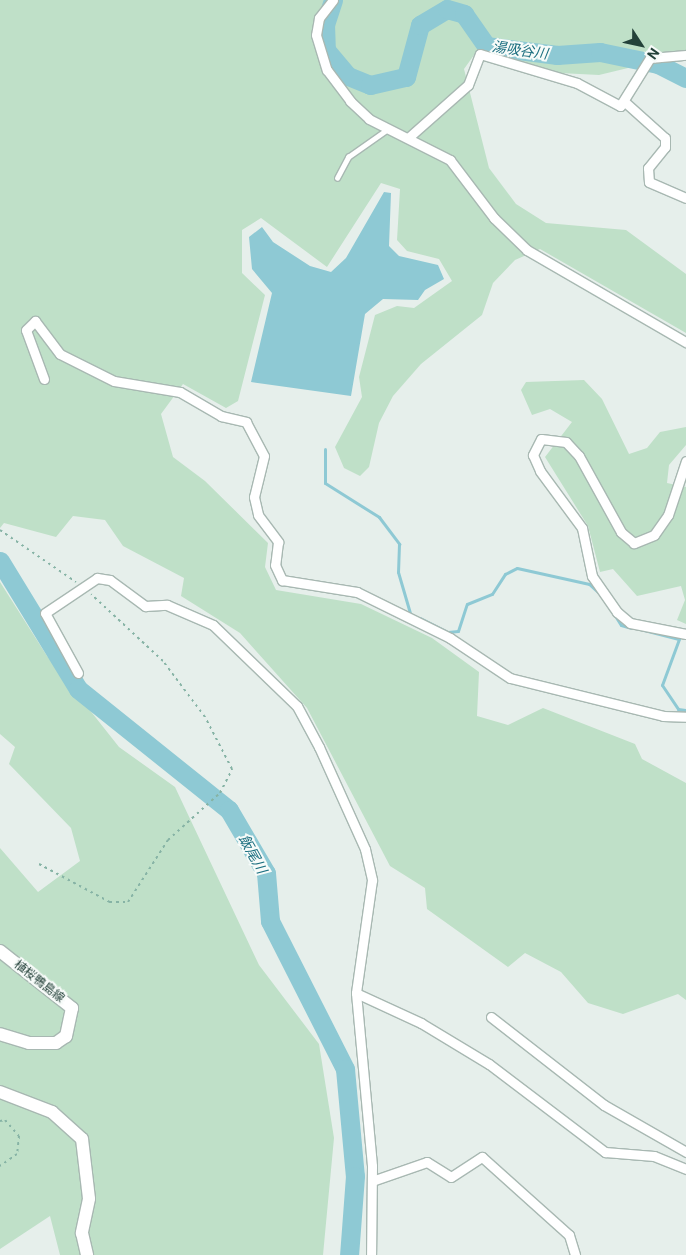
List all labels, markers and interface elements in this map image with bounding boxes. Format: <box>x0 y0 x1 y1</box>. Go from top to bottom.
north arrow <box>616 20 666 70</box>
water label: 湯吸谷川 <box>491 38 549 62</box>
text: N <box>644 45 663 62</box>
water label: 飯尾川 <box>235 832 271 876</box>
street label: 植桜鴨島線 <box>11 958 67 1006</box>

